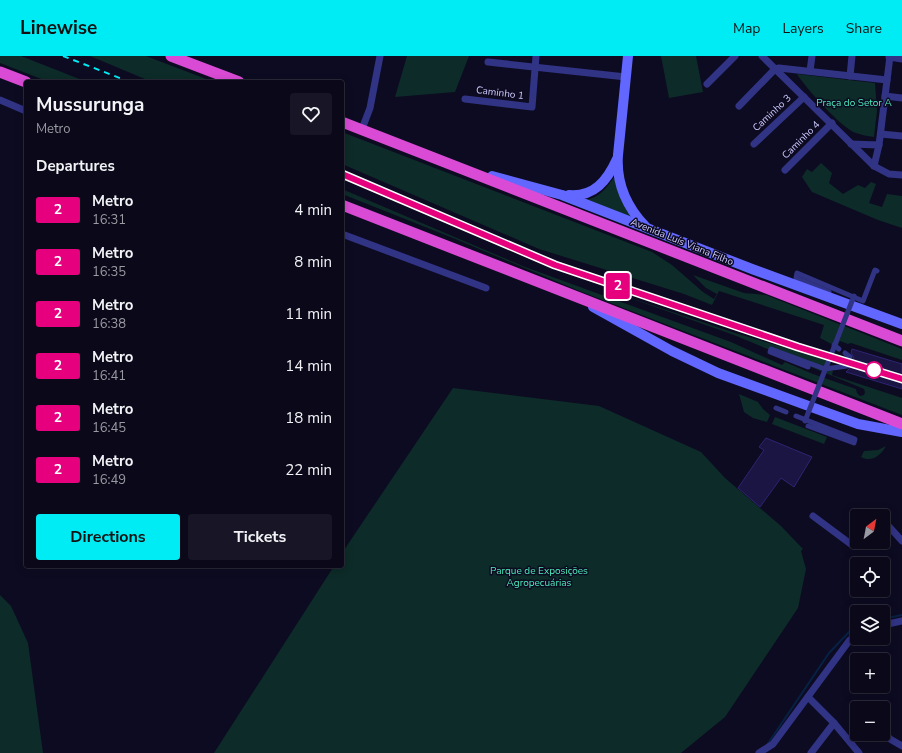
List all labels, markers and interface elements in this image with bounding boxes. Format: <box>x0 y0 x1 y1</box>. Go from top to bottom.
text: Linewise <box>20 15 97 41</box>
text: Map <box>733 19 760 38</box>
text: Layers <box>782 19 824 38</box>
text: Share <box>846 19 882 38</box>
street label: Caminho 1 <box>475 83 525 103</box>
street label: Caminho 3 <box>750 91 794 135</box>
text: Mussurunga <box>36 92 144 118</box>
button: heart <box>290 93 332 135</box>
park label: Praça do Setor A <box>816 96 892 110</box>
street label: Caminho 4 <box>779 118 823 162</box>
text: Metro <box>36 120 70 138</box>
text: Departures <box>36 156 115 176</box>
text: Metro <box>92 191 133 211</box>
text: 2 <box>54 200 62 219</box>
text: 4 min <box>294 200 332 220</box>
text: 16:31 <box>92 211 126 229</box>
street label: Avenida Luís Viana Filho <box>628 215 736 269</box>
text: Metro <box>92 243 133 263</box>
text: 2 <box>54 252 62 271</box>
text: 8 min <box>294 252 332 272</box>
text: 16:35 <box>92 263 126 281</box>
line badge: 2 <box>605 273 631 299</box>
text: 2 <box>614 276 622 295</box>
text: Metro <box>92 295 133 315</box>
text: 2 <box>54 304 62 323</box>
text: 11 min <box>285 304 332 324</box>
text: 16:38 <box>92 315 126 333</box>
text: Metro <box>92 347 133 367</box>
text: 2 <box>54 356 62 375</box>
text: 14 min <box>285 356 332 376</box>
unlabelled marker <box>865 361 883 379</box>
text: 16:41 <box>92 367 126 385</box>
text: Metro <box>92 399 133 419</box>
text: 2 <box>54 408 62 427</box>
text: 18 min <box>285 408 332 428</box>
text: 16:45 <box>92 419 126 437</box>
text: Metro <box>92 451 133 471</box>
text: 2 <box>54 460 62 479</box>
text: 22 min <box>285 460 332 480</box>
text: 16:49 <box>92 471 126 489</box>
north arrow <box>850 509 890 549</box>
map controls <box>850 509 890 741</box>
button: Directions <box>36 514 180 560</box>
button: Tickets <box>188 514 332 560</box>
button: locate <box>850 557 890 597</box>
park label: Parque de Exposições Agropecuárias <box>490 564 588 590</box>
button: layers <box>850 605 890 645</box>
button: + <box>850 653 890 693</box>
button: − <box>850 701 890 741</box>

